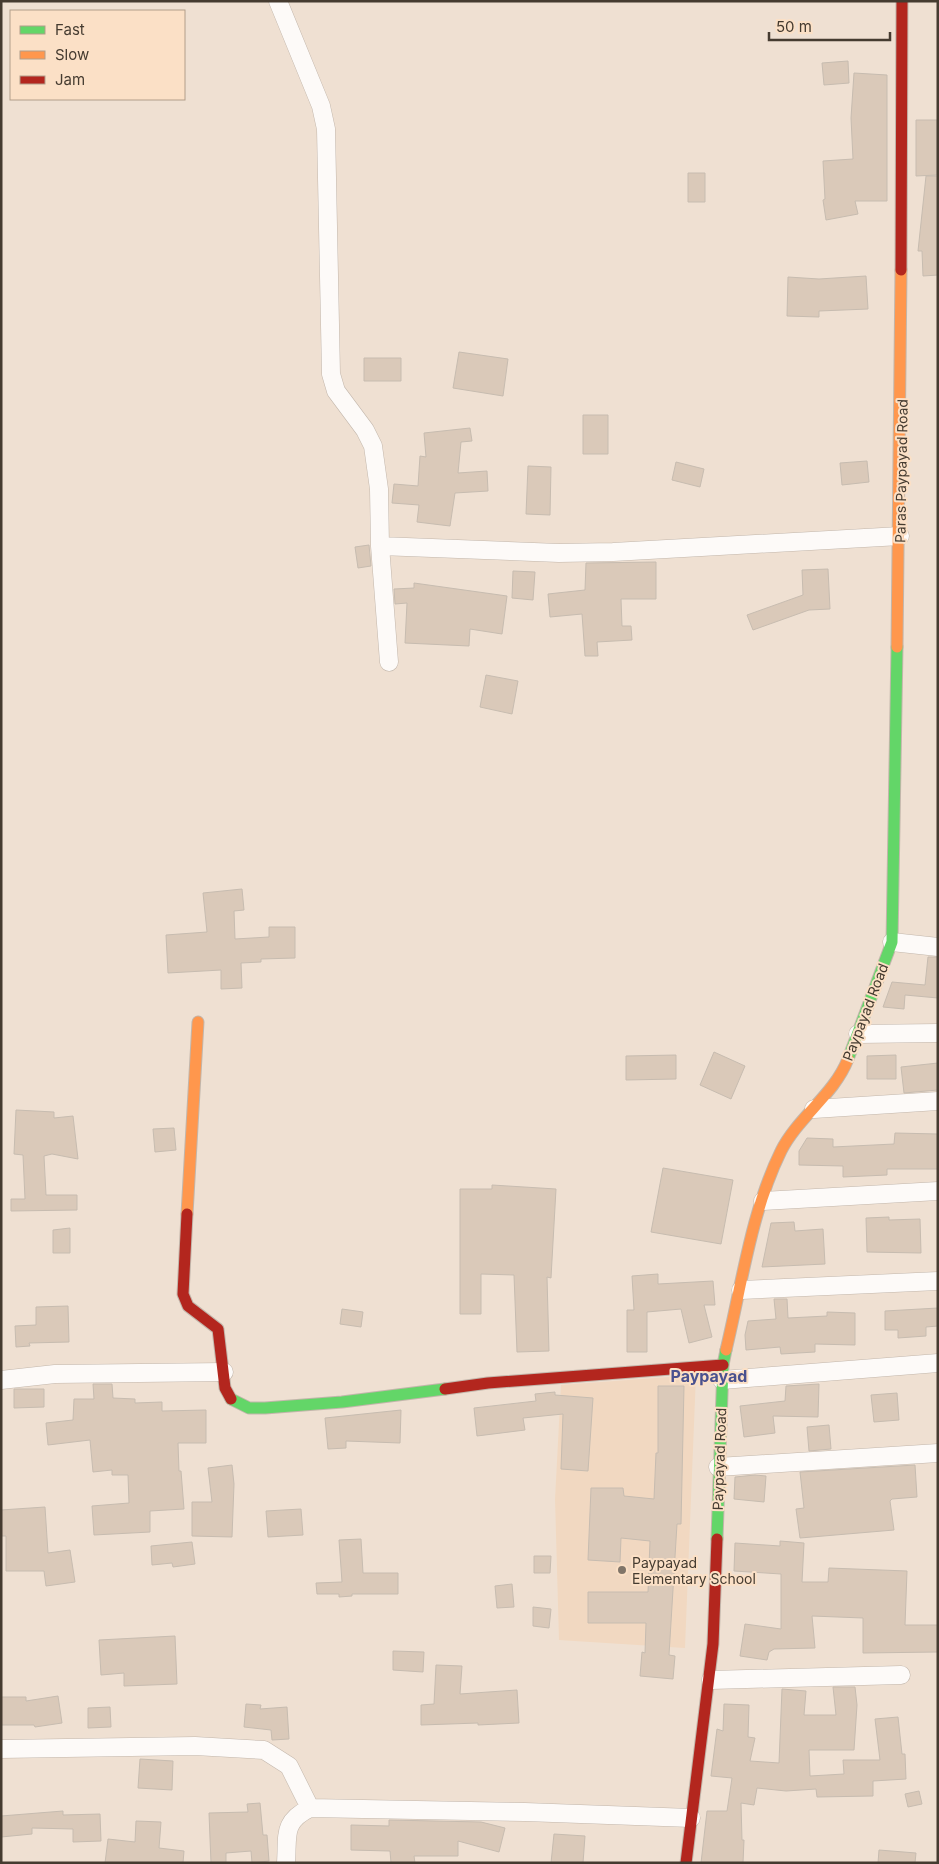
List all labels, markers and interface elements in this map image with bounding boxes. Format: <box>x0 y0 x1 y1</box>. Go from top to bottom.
legend <box>10 10 185 100</box>
scale bar <box>769 10 890 42</box>
text: 50 m <box>776 17 812 36</box>
text: Fast <box>55 20 85 39</box>
text: Slow <box>55 45 89 64</box>
text: Jam <box>55 70 85 89</box>
street label: Paras Paypayad Road <box>891 399 911 543</box>
street label: Paypayad Road <box>839 961 891 1063</box>
district label: Paypayad <box>671 1366 747 1386</box>
street label: Paypayad Road <box>709 1407 729 1511</box>
place label: Paypayad Elementary School <box>632 1554 756 1587</box>
marker: Paypayad Elementary School <box>616 1564 628 1576</box>

